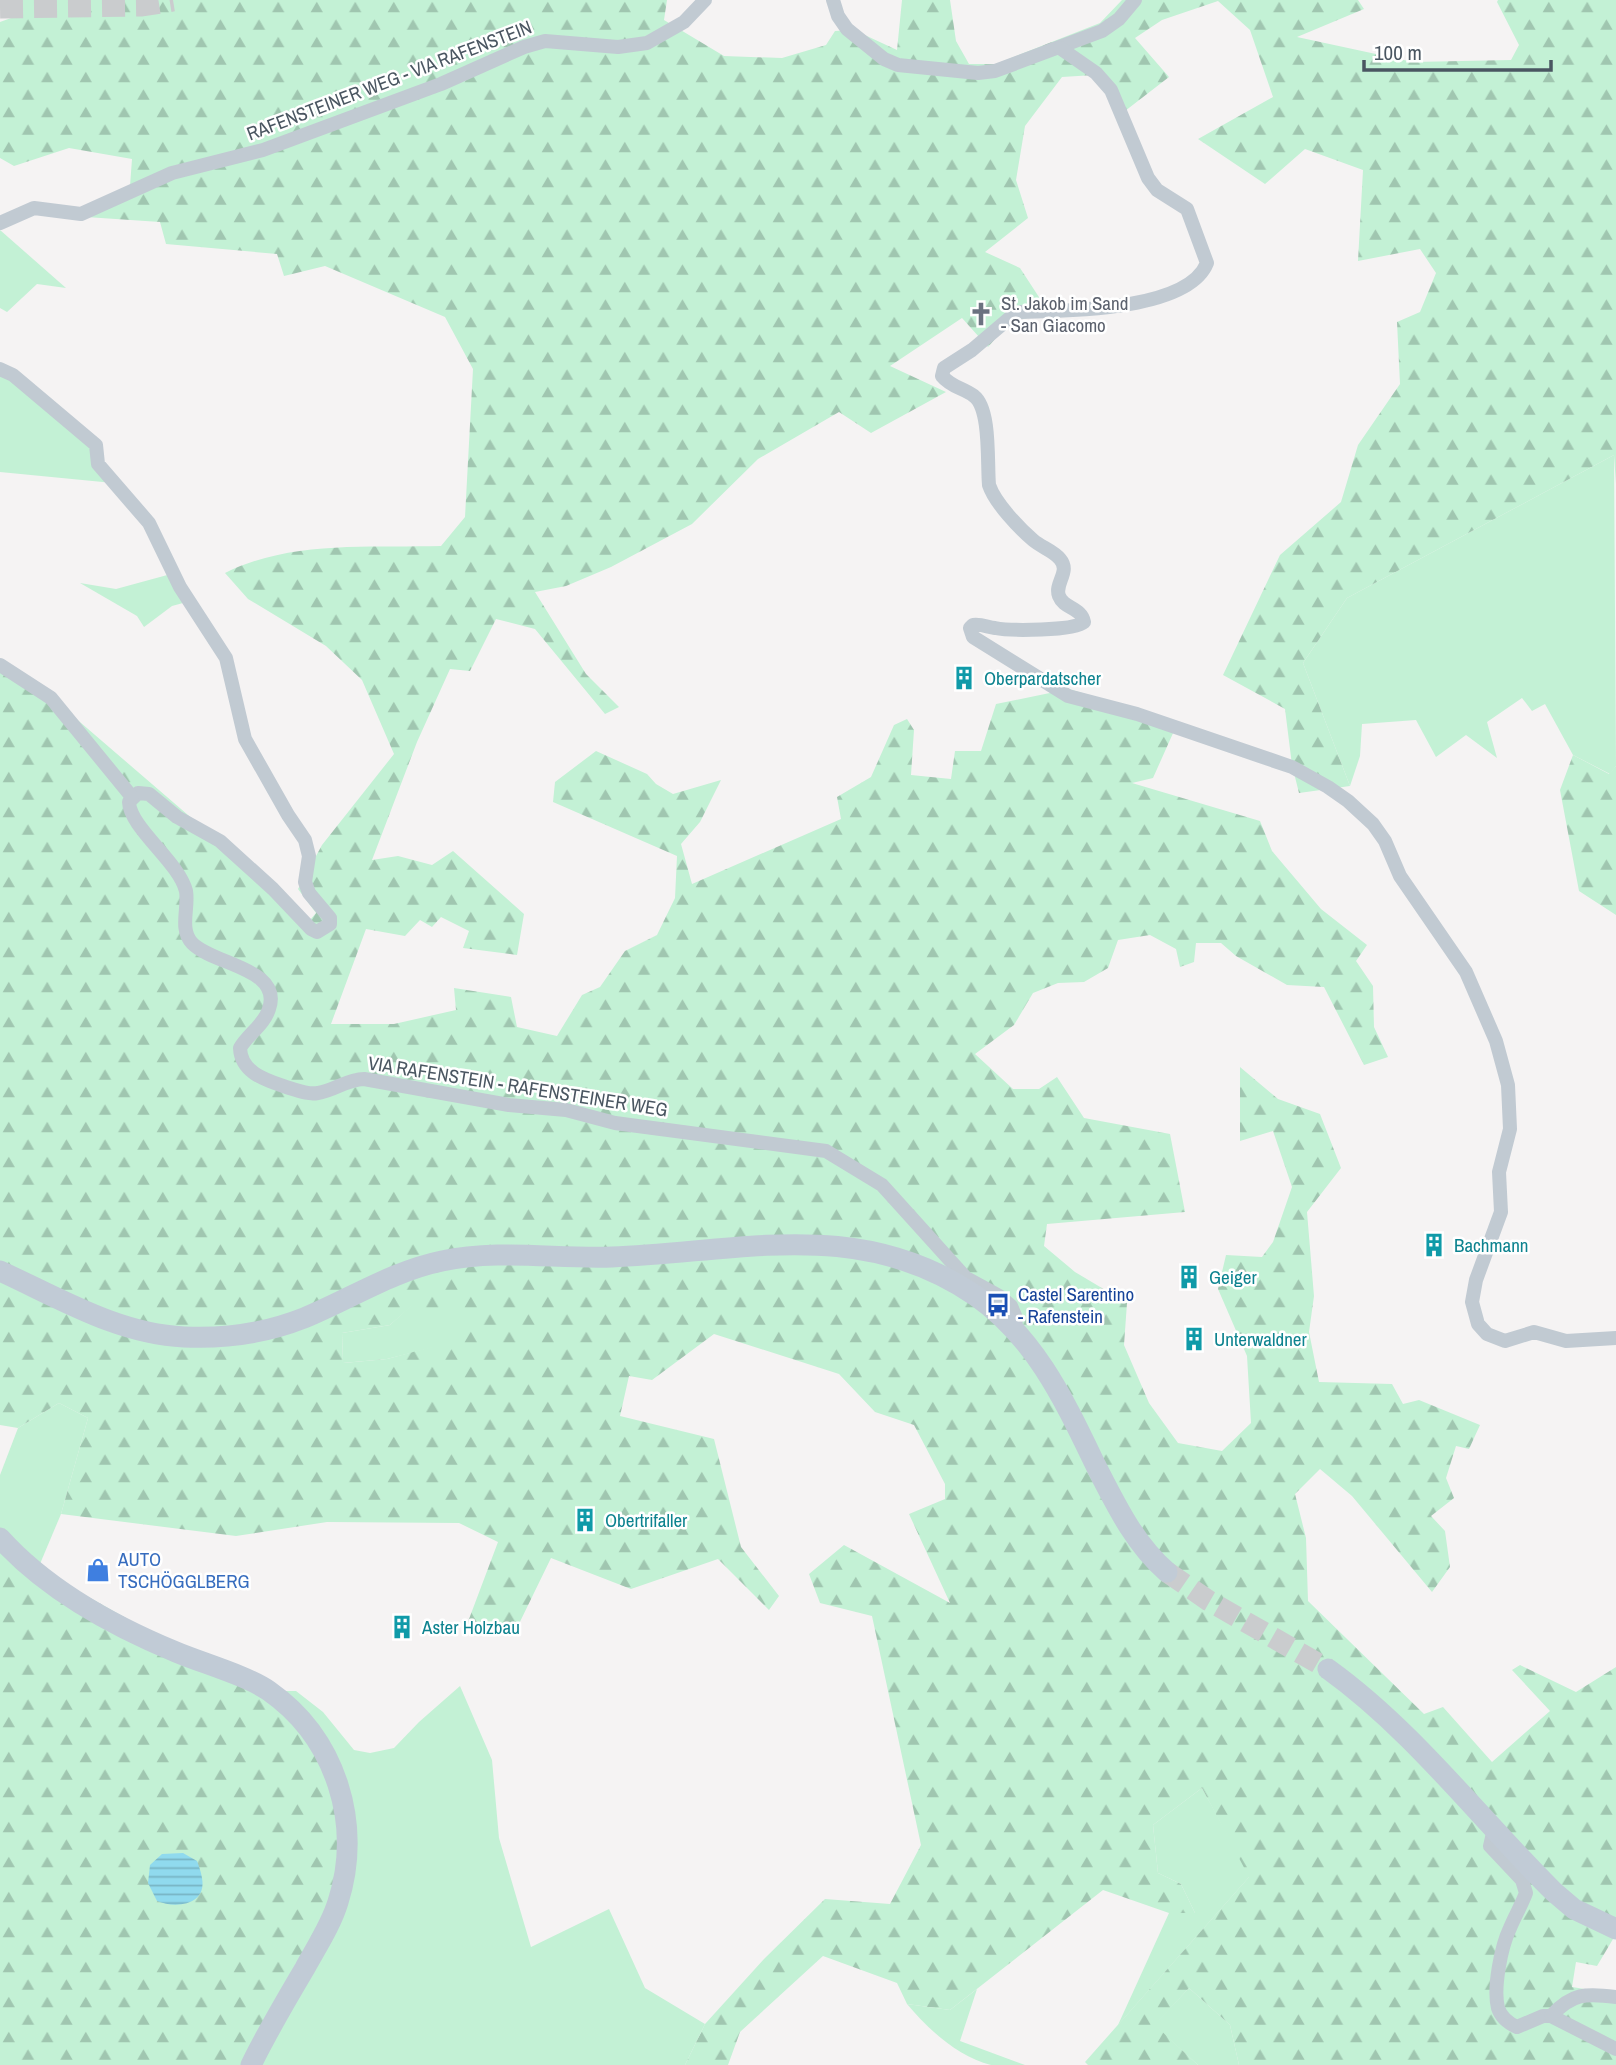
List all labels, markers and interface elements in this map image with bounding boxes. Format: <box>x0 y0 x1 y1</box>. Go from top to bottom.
street label: RAFENSTEINER WEG - VIA RAFENSTEIN <box>243 14 535 146</box>
scale bar <box>1364 28 1551 72</box>
text: 100 m <box>1374 38 1422 67</box>
place label: St. Jakob im Sand - San Giacomo <box>1001 290 1128 338</box>
church icon: St. Jakob im Sand - San Giacomo <box>967 300 995 328</box>
building icon: Oberpardatscher <box>950 664 978 692</box>
place label: Oberpardatscher <box>984 665 1102 691</box>
street label: VIA RAFENSTEIN - RAFENSTEINER WEG <box>366 1049 670 1123</box>
building icon: Bachmann <box>1420 1231 1448 1259</box>
place label: Bachmann <box>1454 1232 1528 1258</box>
building icon: Geiger <box>1175 1263 1203 1291</box>
place label: Geiger <box>1209 1264 1257 1290</box>
place label: Castel Sarentino - Rafenstein <box>1018 1281 1134 1329</box>
bus stop icon: Castel Sarentino - Rafenstein <box>984 1291 1012 1319</box>
building icon: Unterwaldner <box>1180 1325 1208 1353</box>
place label: Unterwaldner <box>1214 1326 1307 1352</box>
building icon: Obertrifaller <box>571 1506 599 1534</box>
place label: Obertrifaller <box>605 1507 688 1533</box>
place label: AUTO TSCHÖGGLBERG <box>117 1546 250 1594</box>
shop icon: AUTO TSCHÖGGLBERG <box>84 1556 112 1584</box>
building icon: Aster Holzbau <box>388 1613 416 1641</box>
place label: Aster Holzbau <box>421 1614 520 1640</box>

